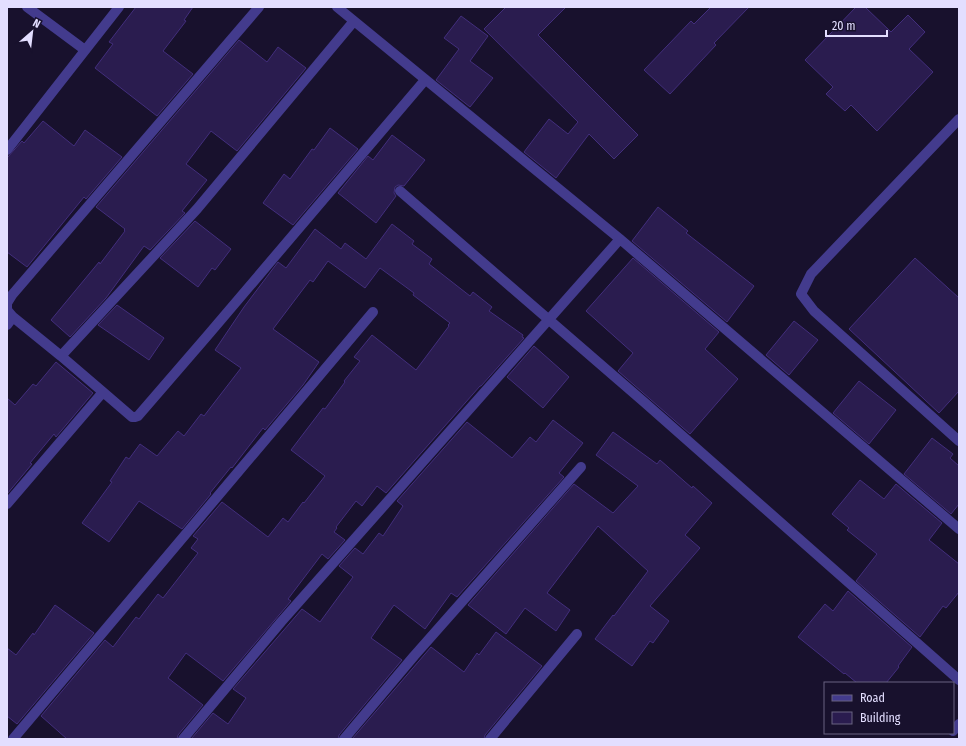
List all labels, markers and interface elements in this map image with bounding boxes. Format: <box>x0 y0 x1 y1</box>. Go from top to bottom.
north arrow <box>12 12 52 52</box>
scale bar <box>826 12 887 38</box>
text: N <box>30 16 42 31</box>
text: 20 m <box>832 19 856 33</box>
legend <box>824 682 954 734</box>
text: Road <box>860 691 885 705</box>
text: Building <box>860 711 901 725</box>

